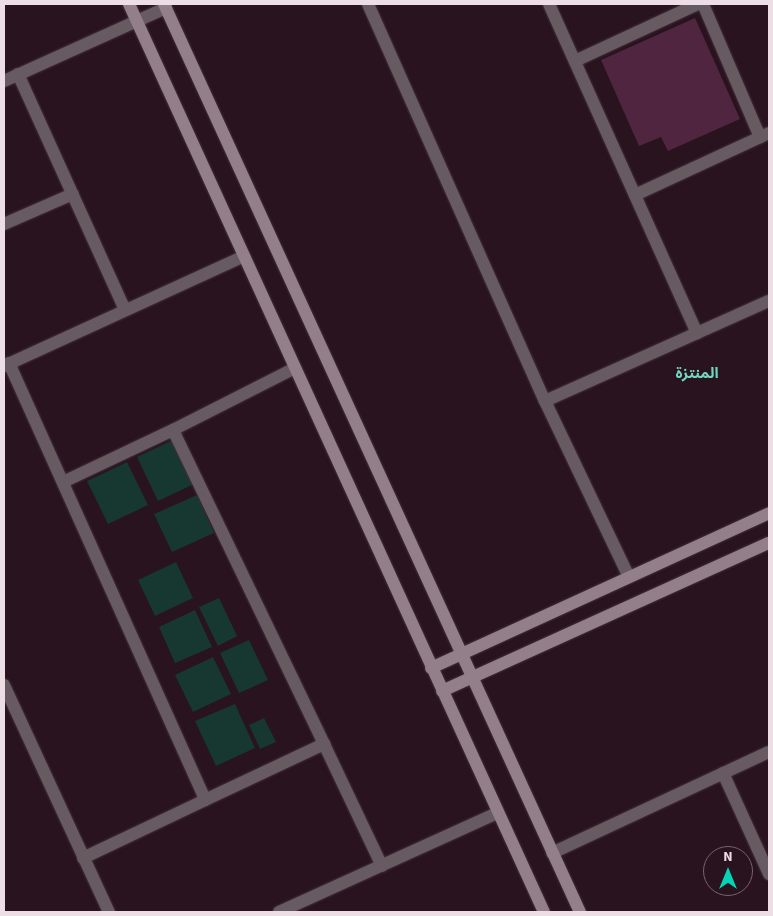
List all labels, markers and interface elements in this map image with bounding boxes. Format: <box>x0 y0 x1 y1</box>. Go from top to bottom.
district label: المنتزة <box>675 365 719 383</box>
north arrow <box>703 846 753 896</box>
text: N <box>723 847 733 867</box>

